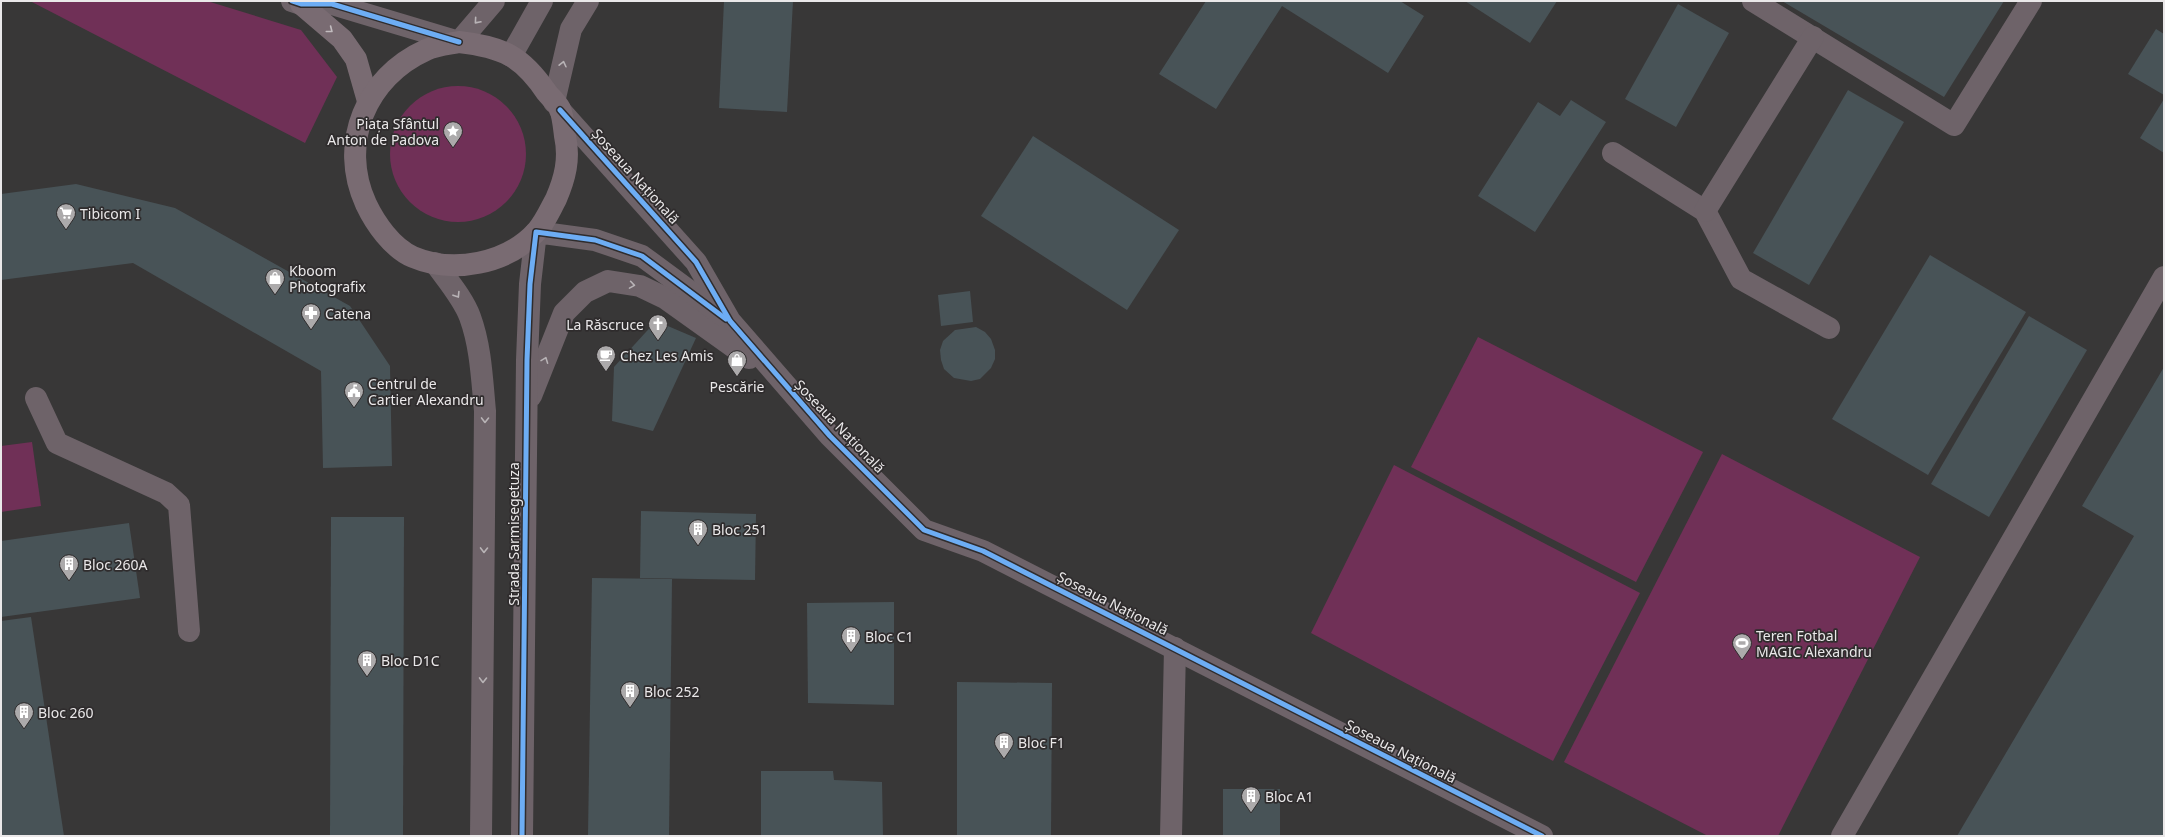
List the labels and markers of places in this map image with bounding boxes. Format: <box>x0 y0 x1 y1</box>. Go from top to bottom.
place label: Piața Sfântul Anton de Padova <box>327 114 439 149</box>
place icon: Piața Sfântul Anton de Padova <box>442 120 464 148</box>
supermarket icon: Tibicom I <box>55 202 77 230</box>
place label: Tibicom I <box>80 204 141 223</box>
place label: Kboom Photografix <box>289 261 367 296</box>
shop icon: Kboom Photografix <box>264 267 286 295</box>
pharmacy icon: Catena <box>300 302 322 330</box>
place label: Catena <box>325 304 371 323</box>
church icon: La Răscruce <box>647 313 669 341</box>
place label: La Răscruce <box>566 315 644 334</box>
cafe icon: Chez Les Amis <box>595 344 617 372</box>
place label: Chez Les Amis <box>620 346 714 365</box>
shop icon: Pescărie <box>726 349 748 377</box>
place label: Centrul de Cartier Alexandru <box>368 374 484 409</box>
place label: Pescărie <box>710 377 765 396</box>
public building icon: Centrul de Cartier Alexandru <box>343 380 365 408</box>
building icon: Bloc 251 <box>687 518 709 546</box>
place label: Bloc 251 <box>712 520 768 539</box>
building icon: Bloc 260A <box>58 553 80 581</box>
place label: Bloc 260A <box>83 555 148 574</box>
building icon: Bloc C1 <box>840 625 862 653</box>
place label: Teren Fotbal MAGIC Alexandru <box>1756 626 1872 661</box>
place label: Bloc C1 <box>865 627 913 646</box>
sports icon: Teren Fotbal MAGIC Alexandru <box>1731 632 1753 660</box>
building icon: Bloc D1C <box>356 649 378 677</box>
place label: Bloc D1C <box>381 651 440 670</box>
building icon: Bloc 252 <box>619 680 641 708</box>
place label: Bloc 252 <box>644 682 700 701</box>
building icon: Bloc 260 <box>13 701 35 729</box>
place label: Bloc 260 <box>38 703 94 722</box>
building icon: Bloc F1 <box>993 731 1015 759</box>
place label: Bloc F1 <box>1018 733 1065 752</box>
building icon: Bloc A1 <box>1240 785 1262 813</box>
place label: Bloc A1 <box>1265 787 1314 806</box>

